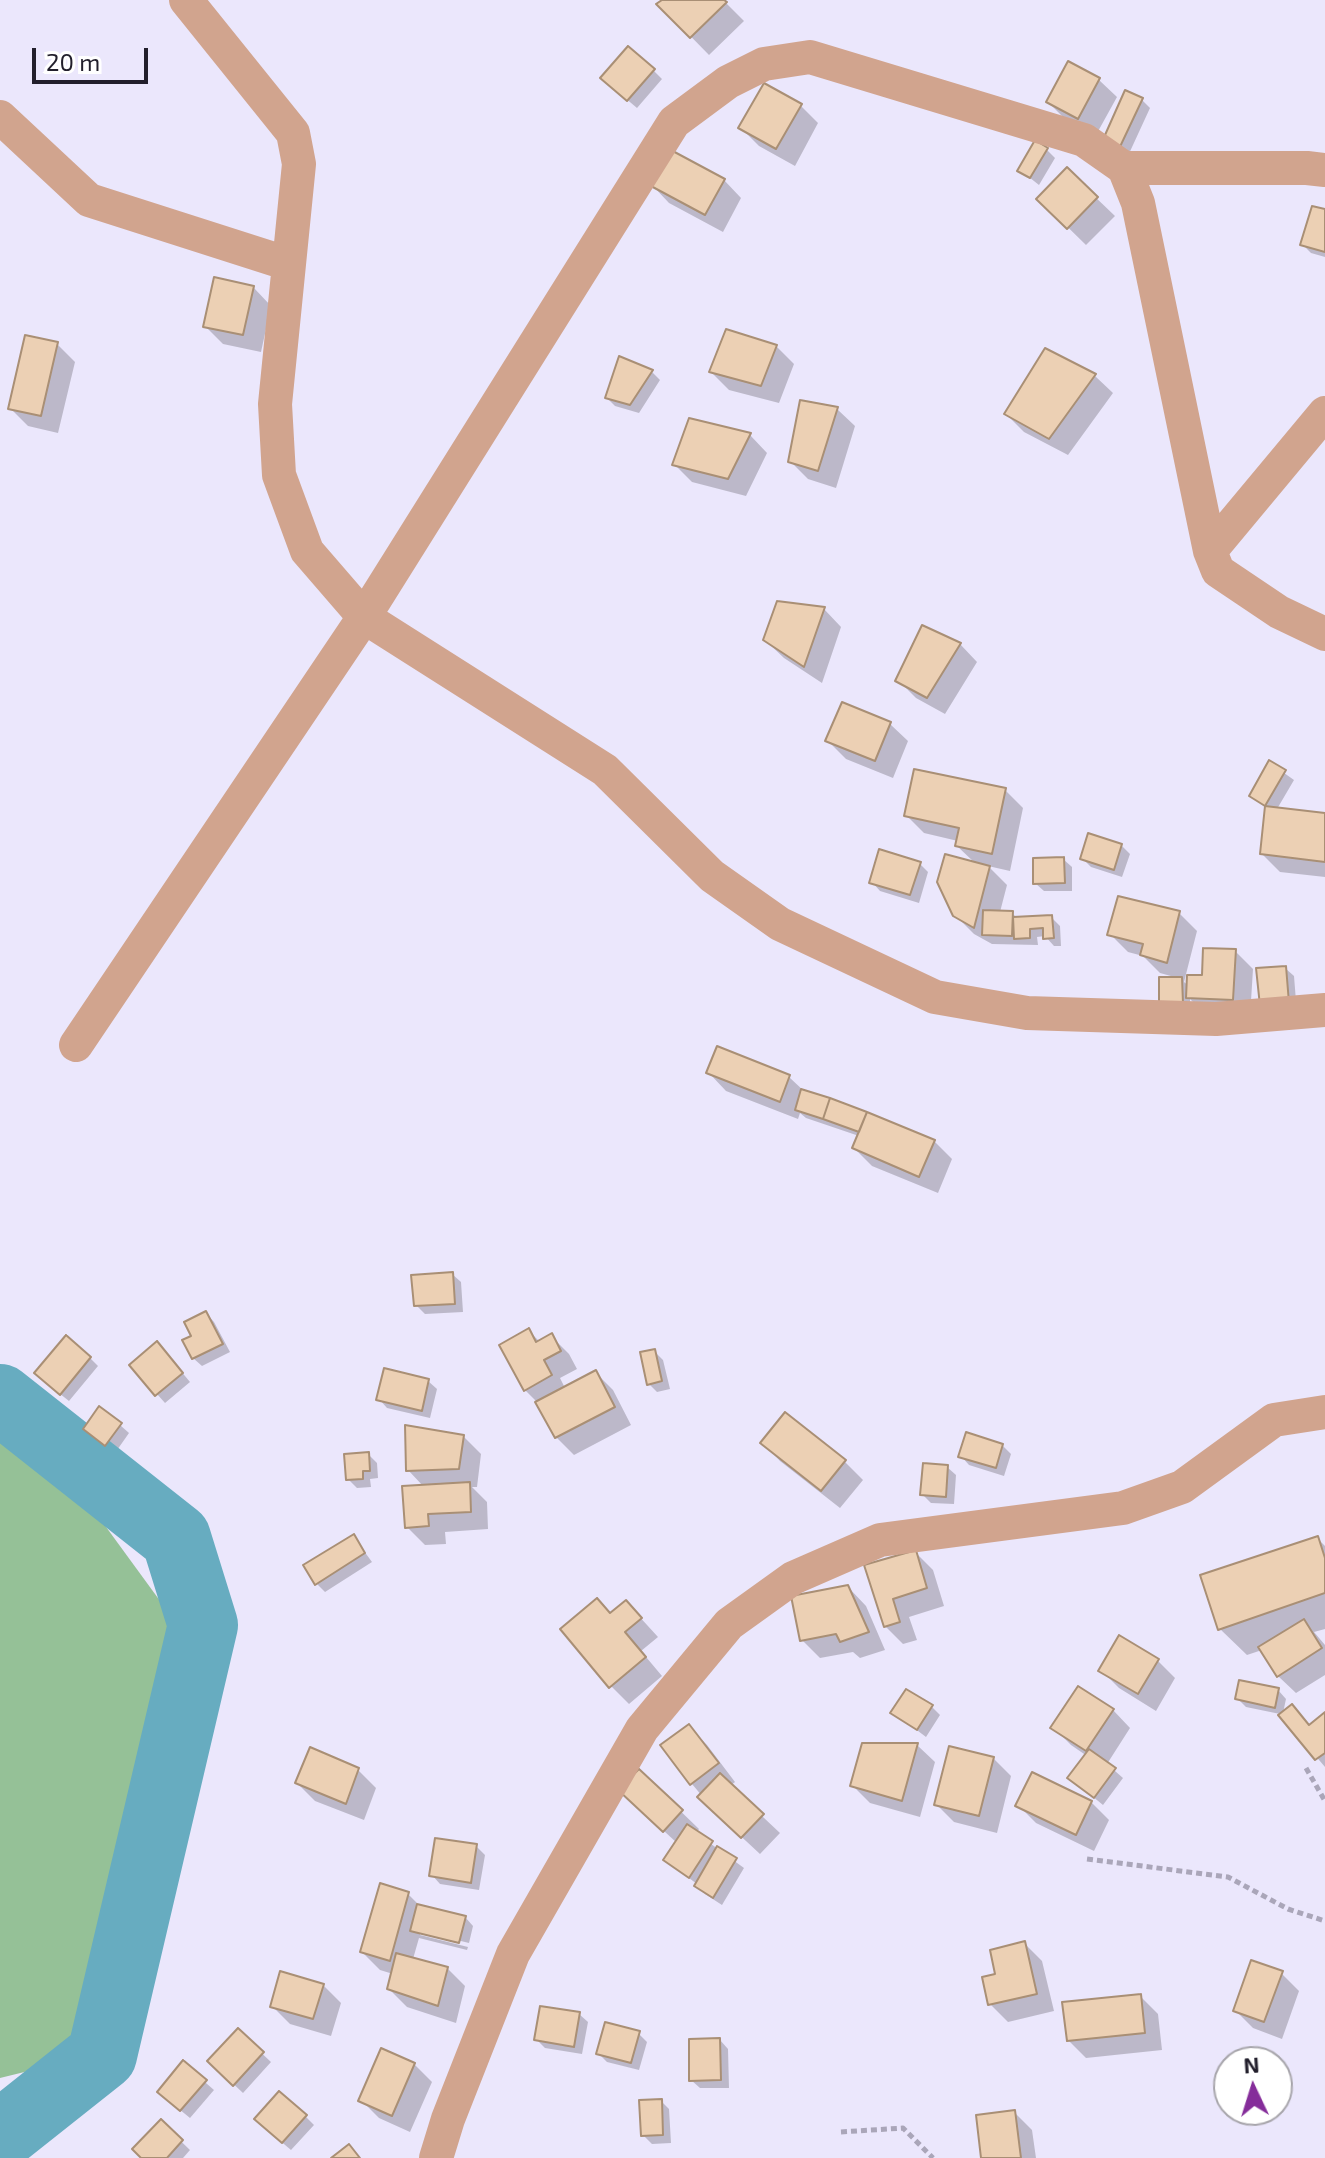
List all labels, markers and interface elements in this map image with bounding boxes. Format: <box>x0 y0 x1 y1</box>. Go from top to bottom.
scale bar <box>36 32 152 82</box>
text: 20 m <box>46 47 100 76</box>
north arrow <box>1213 2046 1293 2126</box>
text: N <box>1243 2051 1260 2078</box>

